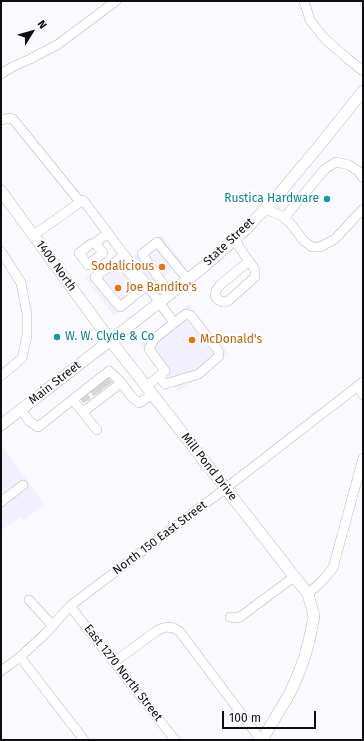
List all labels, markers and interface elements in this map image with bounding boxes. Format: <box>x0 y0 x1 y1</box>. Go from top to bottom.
north arrow <box>12 12 52 52</box>
text: N <box>35 18 49 31</box>
place label: Rustica Hardware <box>224 192 319 206</box>
marker: Rustica Hardware <box>322 194 332 204</box>
street label: State Street <box>201 215 257 269</box>
street label: 1400 North <box>33 238 79 294</box>
place label: Sodalicious <box>91 260 154 274</box>
marker: Sodalicious <box>157 262 167 272</box>
place label: Joe Bandito's <box>126 281 197 295</box>
marker: Joe Bandito's <box>113 283 123 293</box>
place label: W. W. Clyde & Co <box>65 330 154 344</box>
marker: W. W. Clyde & Co <box>52 332 62 342</box>
place label: McDonald's <box>200 333 262 347</box>
marker: McDonald's <box>187 335 197 345</box>
street label: Main Street <box>26 358 84 408</box>
street label: Mill Pond Drive <box>178 430 240 504</box>
street label: North 150 East Street <box>110 498 210 578</box>
street label: East 1270 North Street <box>81 622 165 724</box>
scale bar <box>224 703 318 729</box>
text: 100 m <box>229 711 261 725</box>

